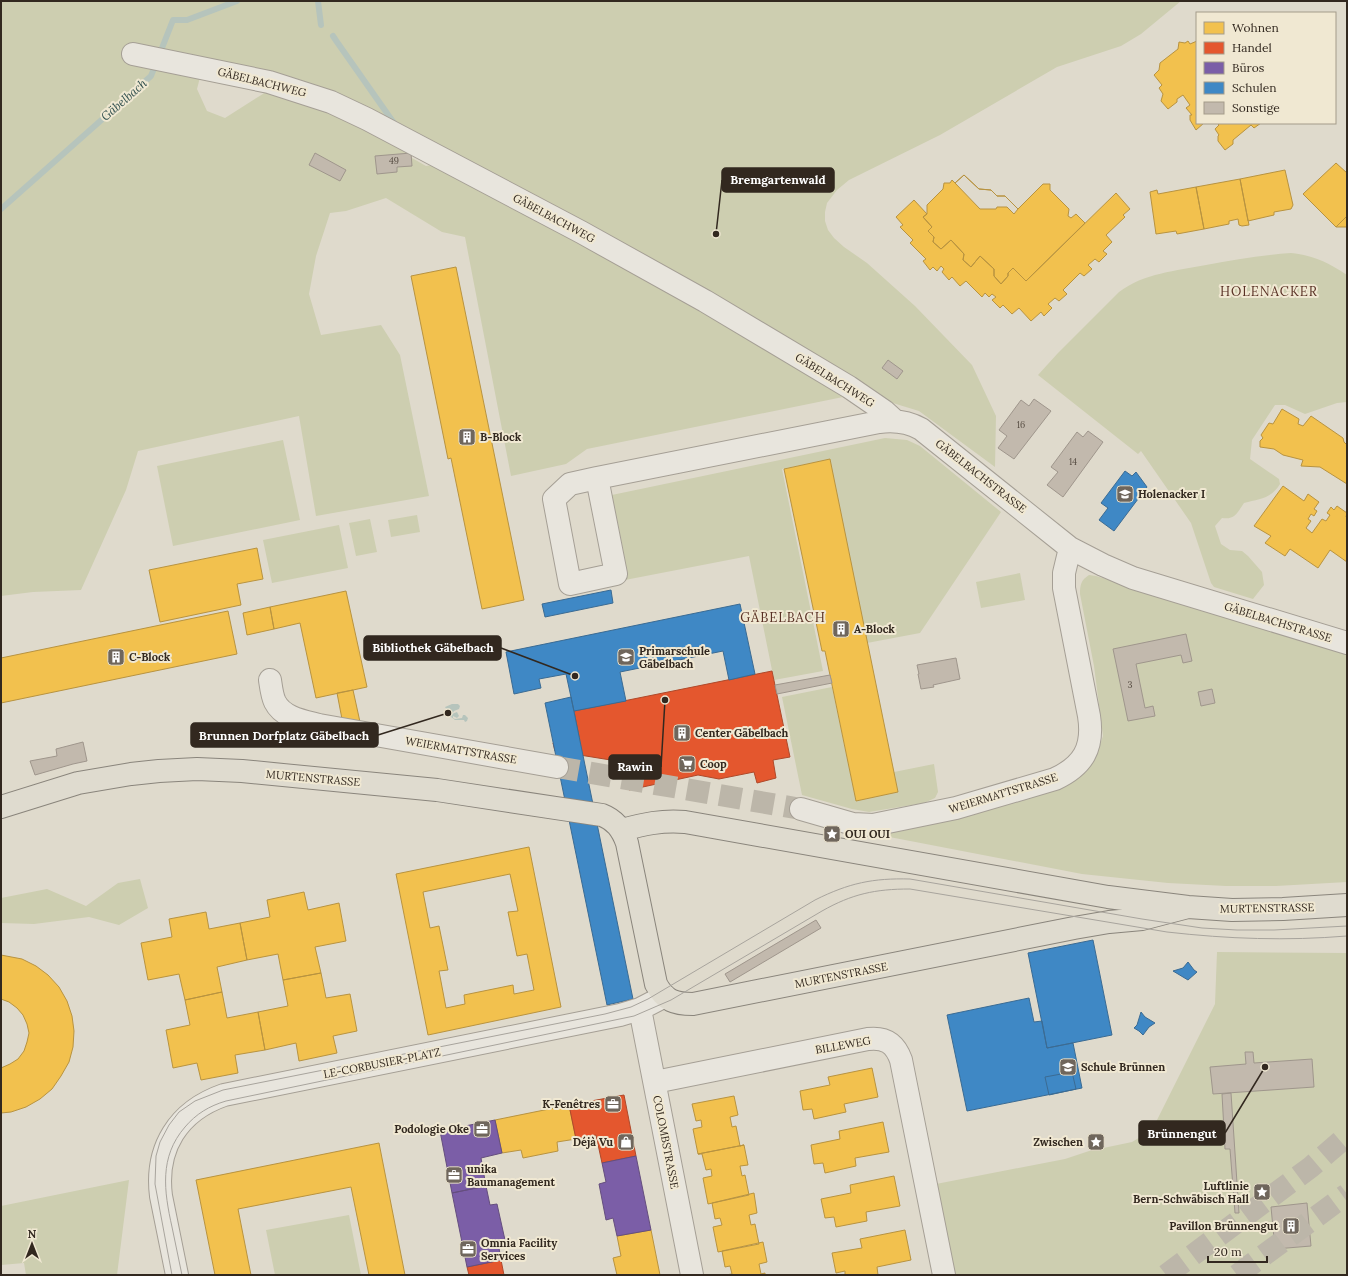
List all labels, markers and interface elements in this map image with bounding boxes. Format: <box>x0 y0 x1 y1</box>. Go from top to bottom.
legend <box>1196 12 1336 124</box>
text: Wohnen <box>1232 20 1279 35</box>
text: Handel <box>1232 40 1272 55</box>
text: Büros <box>1232 60 1265 75</box>
street label: GÄBELBACHWEG <box>216 64 308 100</box>
water label: Gäbelbach <box>98 75 150 124</box>
text: Schulen <box>1232 80 1277 95</box>
text: Sonstige <box>1232 100 1280 115</box>
house number: 49 <box>389 155 399 166</box>
callout: Bremgartenwald <box>722 168 834 192</box>
text: Bremgartenwald <box>730 172 826 187</box>
street label: GÄBELBACHWEG <box>511 190 598 246</box>
district label: HOLENACKER <box>1220 283 1318 300</box>
street label: GÄBELBACHWEG <box>793 350 878 410</box>
house number: 16 <box>1017 419 1025 430</box>
building icon: B-Block <box>457 427 477 447</box>
place label: B-Block <box>480 430 522 444</box>
street label: GÄBELBACHSTRASSE <box>933 436 1029 516</box>
house number: 14 <box>1069 456 1077 467</box>
school or university icon: Holenacker I <box>1115 484 1135 504</box>
place label: Holenacker I <box>1138 487 1205 501</box>
street label: GÄBELBACHSTRASSE <box>1223 599 1334 645</box>
district label: GÄBELBACH <box>740 609 826 626</box>
building icon: A-Block <box>831 619 851 639</box>
place label: A-Block <box>854 622 895 636</box>
callout: Bibliothek Gäbelbach <box>364 636 501 660</box>
text: Bibliothek Gäbelbach <box>372 640 494 655</box>
place label: Primarschule Gäbelbach <box>639 644 710 671</box>
building icon: C-Block <box>106 647 126 667</box>
school or university icon: Primarschule Gäbelbach <box>616 647 636 667</box>
place label: C-Block <box>129 650 171 664</box>
house number: 3 <box>1127 679 1133 690</box>
callout: Brunnen Dorfplatz Gäbelbach <box>191 723 378 747</box>
building icon: Center Gäbelbach <box>672 723 692 743</box>
place label: Center Gäbelbach <box>695 726 789 740</box>
text: Brunnen Dorfplatz Gäbelbach <box>199 728 370 743</box>
street label: WEIERMATTSTRASSE <box>404 733 518 767</box>
supermarket icon: Coop <box>677 754 697 774</box>
callout: Rawin <box>609 755 661 779</box>
place label: Coop <box>700 757 727 771</box>
text: Rawin <box>617 759 653 774</box>
street label: MURTENSTRASSE <box>265 767 361 789</box>
street label: WEIERMATTSTRASSE <box>947 770 1059 816</box>
place icon: OUI OUI <box>822 824 842 844</box>
place label: OUI OUI <box>845 827 890 841</box>
street label: MURTENSTRASSE <box>1220 900 1315 916</box>
street label: MURTENSTRASSE <box>793 959 889 991</box>
street label: BILLEWEG <box>814 1033 872 1057</box>
street label: LE-CORBUSIER-PLATZ <box>322 1045 442 1081</box>
school or university icon: Schule Brünnen <box>1058 1057 1078 1077</box>
place label: Schule Brünnen <box>1081 1060 1165 1074</box>
office icon: K-Fenêtres <box>603 1094 623 1114</box>
street label: COLOMBSTRASSE <box>650 1094 682 1190</box>
place label: K-Fenêtres <box>542 1097 600 1111</box>
office icon: Podologie Oke <box>472 1119 492 1139</box>
callout: Brünnengut <box>1139 1121 1225 1145</box>
place label: Podologie Oke <box>394 1122 469 1136</box>
text: Brünnengut <box>1147 1126 1218 1141</box>
shop icon: Déjà Vu <box>616 1132 636 1152</box>
place icon: Zwischen <box>1086 1132 1106 1152</box>
place label: Déjà Vu <box>573 1135 613 1149</box>
place label: Zwischen <box>1033 1135 1083 1149</box>
place label: unika Baumanagement <box>467 1162 555 1189</box>
office icon: unika Baumanagement <box>444 1165 464 1185</box>
place label: Luftlinie Bern-Schwäbisch Hall <box>1133 1179 1250 1206</box>
place icon: Luftlinie Bern-Schwäbisch Hall <box>1252 1182 1272 1202</box>
building icon: Pavillon Brünnengut <box>1281 1216 1301 1236</box>
place label: Pavillon Brünnengut <box>1169 1219 1278 1233</box>
north arrow <box>12 1224 52 1264</box>
text: N <box>28 1227 37 1241</box>
place label: Omnia Facility Services <box>481 1236 558 1263</box>
scale bar <box>1208 1238 1267 1264</box>
office icon: Omnia Facility Services <box>458 1239 478 1259</box>
text: 20 m <box>1214 1244 1242 1259</box>

